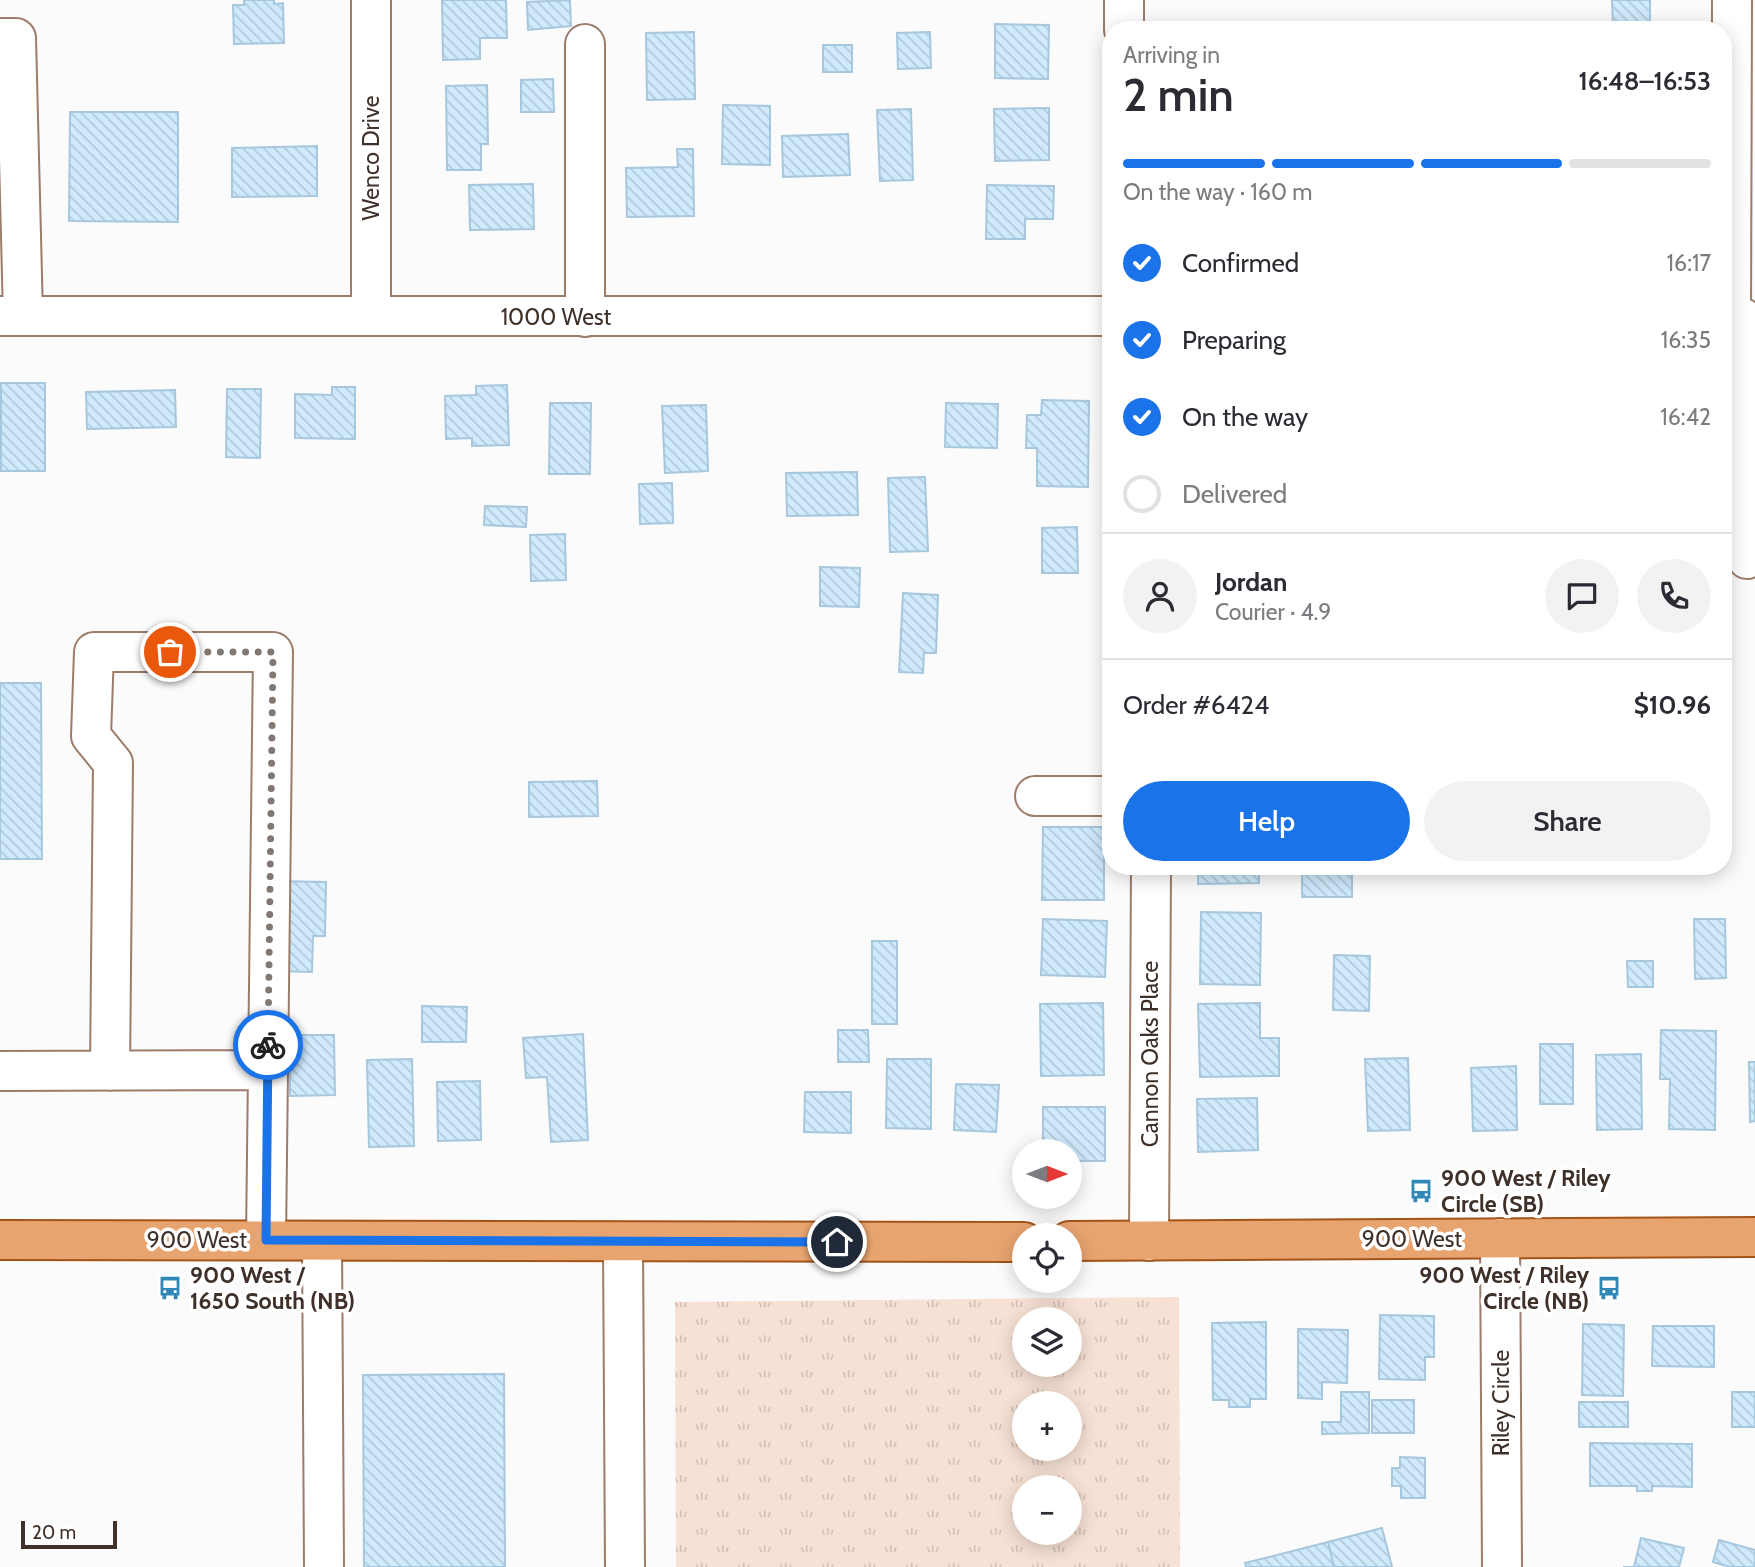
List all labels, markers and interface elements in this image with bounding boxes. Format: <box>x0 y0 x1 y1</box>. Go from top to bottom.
text: Arriving in <box>1123 41 1220 69</box>
text: 16:48–16:53 <box>1579 65 1711 97</box>
text: 2 min <box>1123 67 1234 123</box>
street label: Wenco Drive <box>357 95 385 221</box>
text: On the way · 160 m <box>1123 178 1312 206</box>
icon: check <box>1123 244 1161 282</box>
text: Confirmed <box>1182 247 1299 279</box>
text: 16:17 <box>1667 249 1711 277</box>
street label: 1000 West <box>501 303 612 331</box>
icon: check <box>1123 321 1161 359</box>
text: Preparing <box>1182 324 1286 356</box>
text: 16:35 <box>1661 326 1711 354</box>
icon: check <box>1123 398 1161 436</box>
text: On the way <box>1182 401 1308 433</box>
text: 16:42 <box>1660 403 1711 431</box>
text: Delivered <box>1182 478 1287 510</box>
button: person <box>1123 559 1197 633</box>
button: chat <box>1545 559 1619 633</box>
button: phone <box>1637 559 1711 633</box>
text: Jordan <box>1215 566 1287 598</box>
text: Courier · 4.9 <box>1215 598 1331 626</box>
pin <box>140 622 200 682</box>
icon: bag <box>151 633 189 671</box>
text: Order #6424 <box>1123 689 1269 721</box>
text: $10.96 <box>1634 689 1711 721</box>
button: Help <box>1123 781 1410 861</box>
button: Share <box>1424 781 1711 861</box>
street label: Cannon Oaks Place <box>1136 960 1164 1147</box>
courier <box>233 1010 303 1080</box>
icon: bike <box>249 1026 287 1064</box>
north arrow <box>1012 1139 1082 1209</box>
map controls <box>1012 1139 1082 1545</box>
place label: 900 West / Riley Circle (SB) <box>1441 1164 1611 1218</box>
bus stop icon: 900 West / Riley Circle (SB) <box>1407 1177 1435 1205</box>
pin <box>807 1212 867 1272</box>
icon: home <box>818 1223 856 1261</box>
button: locate <box>1012 1223 1082 1293</box>
street label: 900 West <box>1362 1225 1462 1253</box>
street label: 900 West <box>147 1226 247 1254</box>
place label: 900 West / 1650 South (NB) <box>190 1261 355 1315</box>
place label: 900 West / Riley Circle (NB) <box>1419 1261 1590 1315</box>
bus stop icon: 900 West / 1650 South (NB) <box>156 1274 184 1302</box>
bus stop icon: 900 West / Riley Circle (NB) <box>1595 1274 1623 1302</box>
button: layers <box>1012 1307 1082 1377</box>
street label: Riley Circle <box>1487 1349 1515 1456</box>
button: + <box>1012 1391 1082 1461</box>
button: − <box>1012 1475 1082 1545</box>
scale bar <box>21 1518 117 1550</box>
text: 20 m <box>32 1521 76 1544</box>

